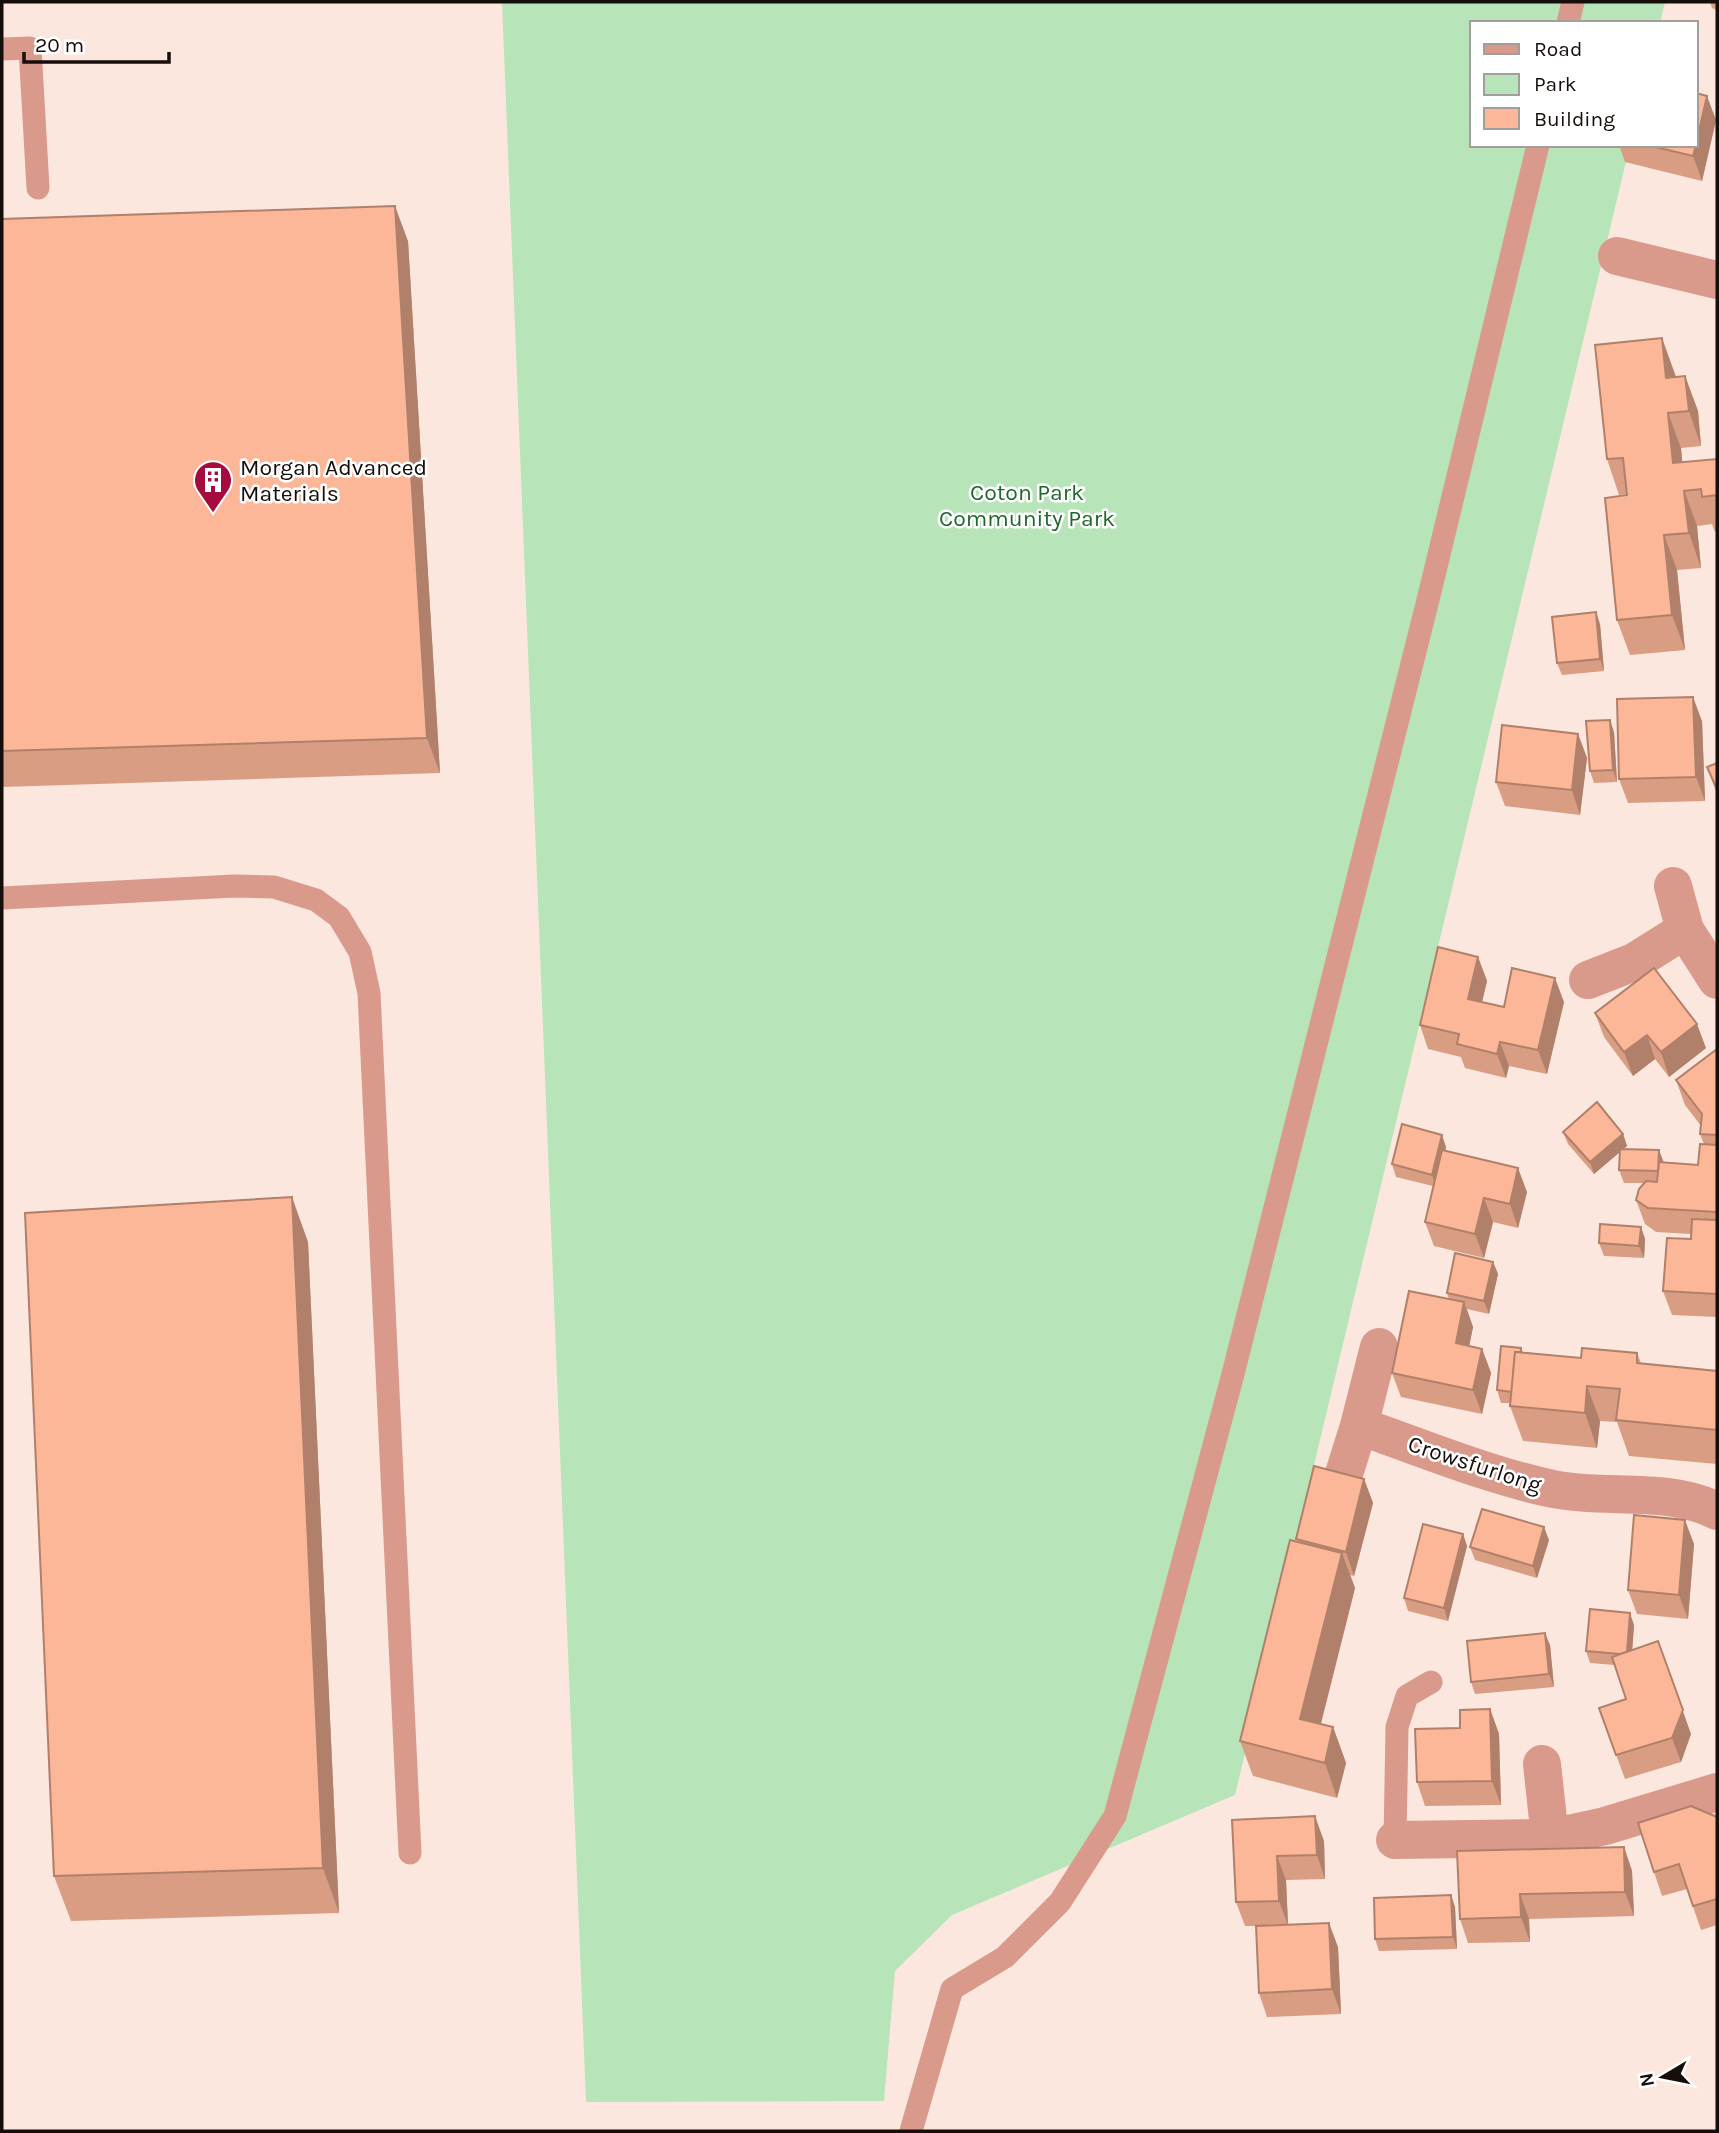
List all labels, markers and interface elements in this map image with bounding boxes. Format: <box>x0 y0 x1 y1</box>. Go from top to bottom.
scale bar <box>24 21 170 65</box>
legend <box>1470 21 1698 147</box>
text: 20 m <box>35 33 84 57</box>
text: Road <box>1534 37 1582 61</box>
text: Park <box>1534 72 1577 96</box>
text: Building <box>1534 107 1615 131</box>
place label: Morgan Advanced Materials <box>240 454 427 507</box>
building icon: Morgan Advanced Materials <box>192 459 234 514</box>
park label: Coton Park Community Park <box>939 479 1115 532</box>
street label: Crowsfurlong <box>1405 1430 1545 1499</box>
north arrow <box>1628 2042 1698 2112</box>
text: N <box>1635 2071 1659 2088</box>

